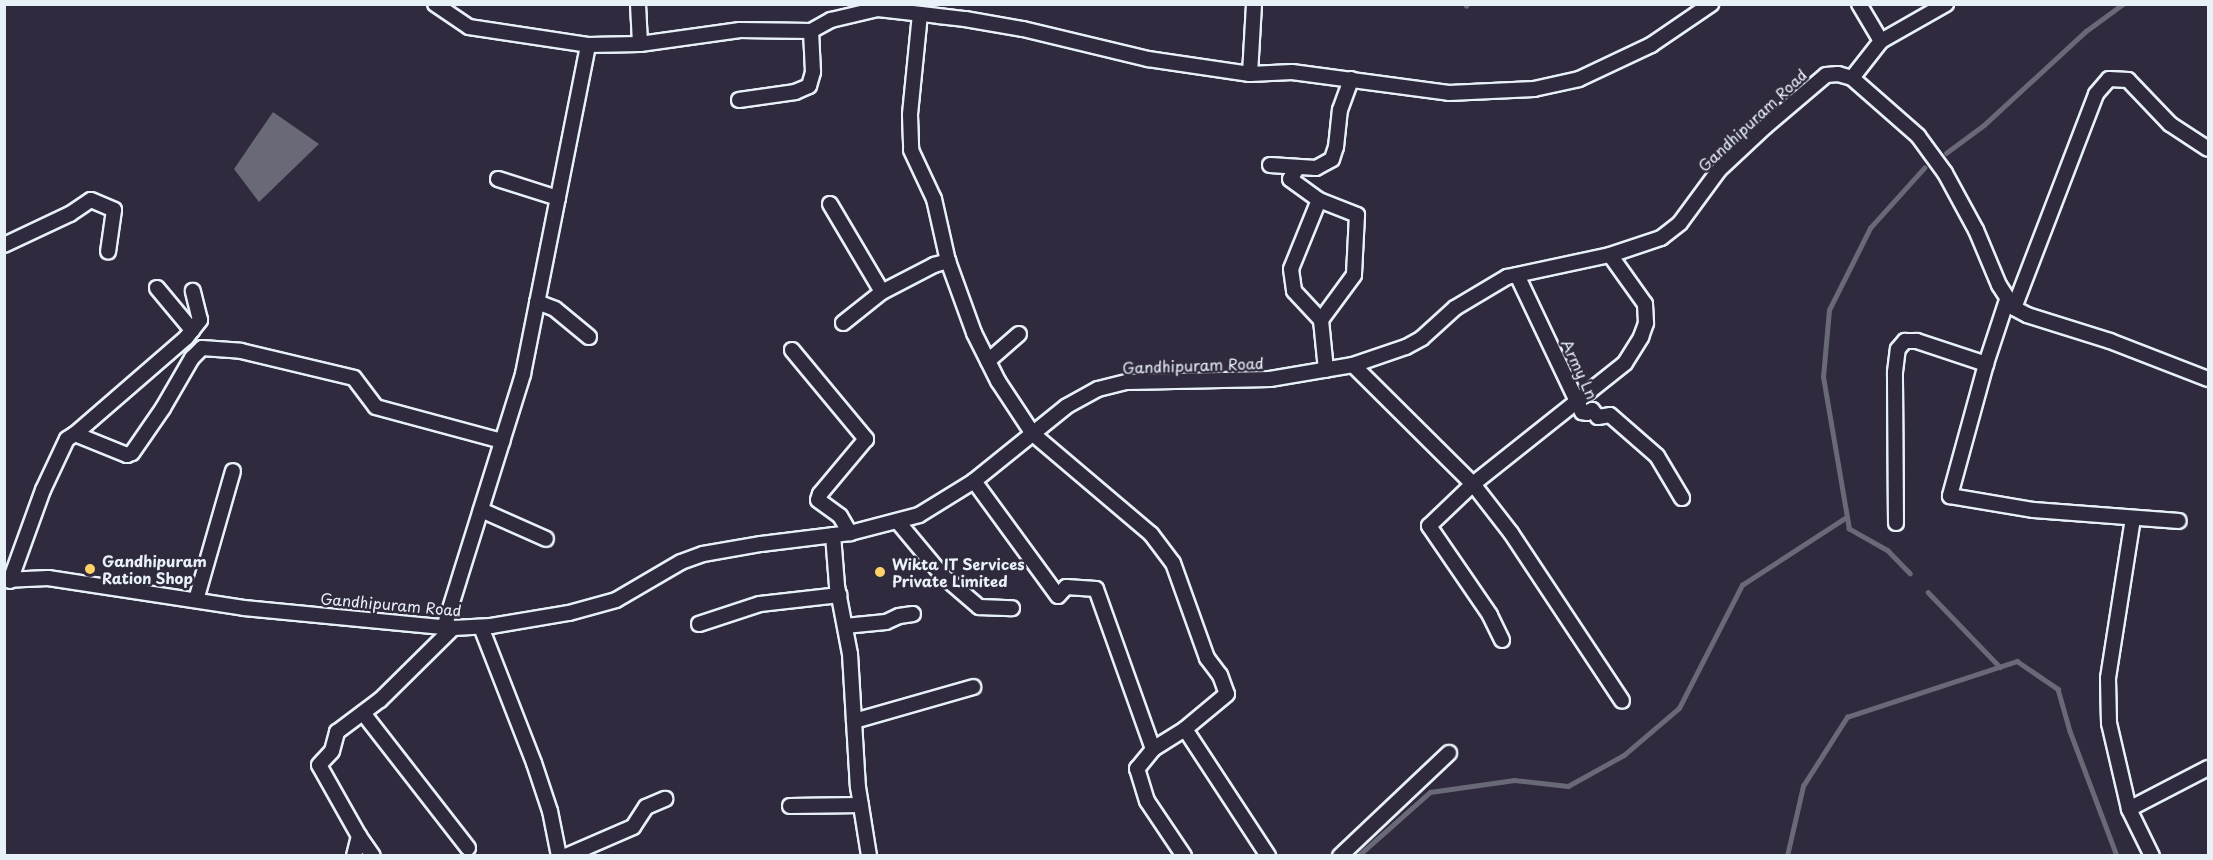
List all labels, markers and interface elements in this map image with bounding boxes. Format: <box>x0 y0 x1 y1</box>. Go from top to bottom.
street label: Gandhipuram Road <box>1694 65 1810 175</box>
street label: Army Ln <box>1558 336 1602 402</box>
street label: Gandhipuram Road <box>1122 354 1264 376</box>
place label: Gandhipuram Ration Shop <box>102 551 207 586</box>
place label: Wikta IT Services Private Limited <box>892 554 1025 589</box>
marker: Gandhipuram Ration Shop <box>83 562 97 576</box>
marker: Wikta IT Services Private Limited <box>873 565 887 579</box>
street label: Gandhipuram Road <box>320 589 462 619</box>

